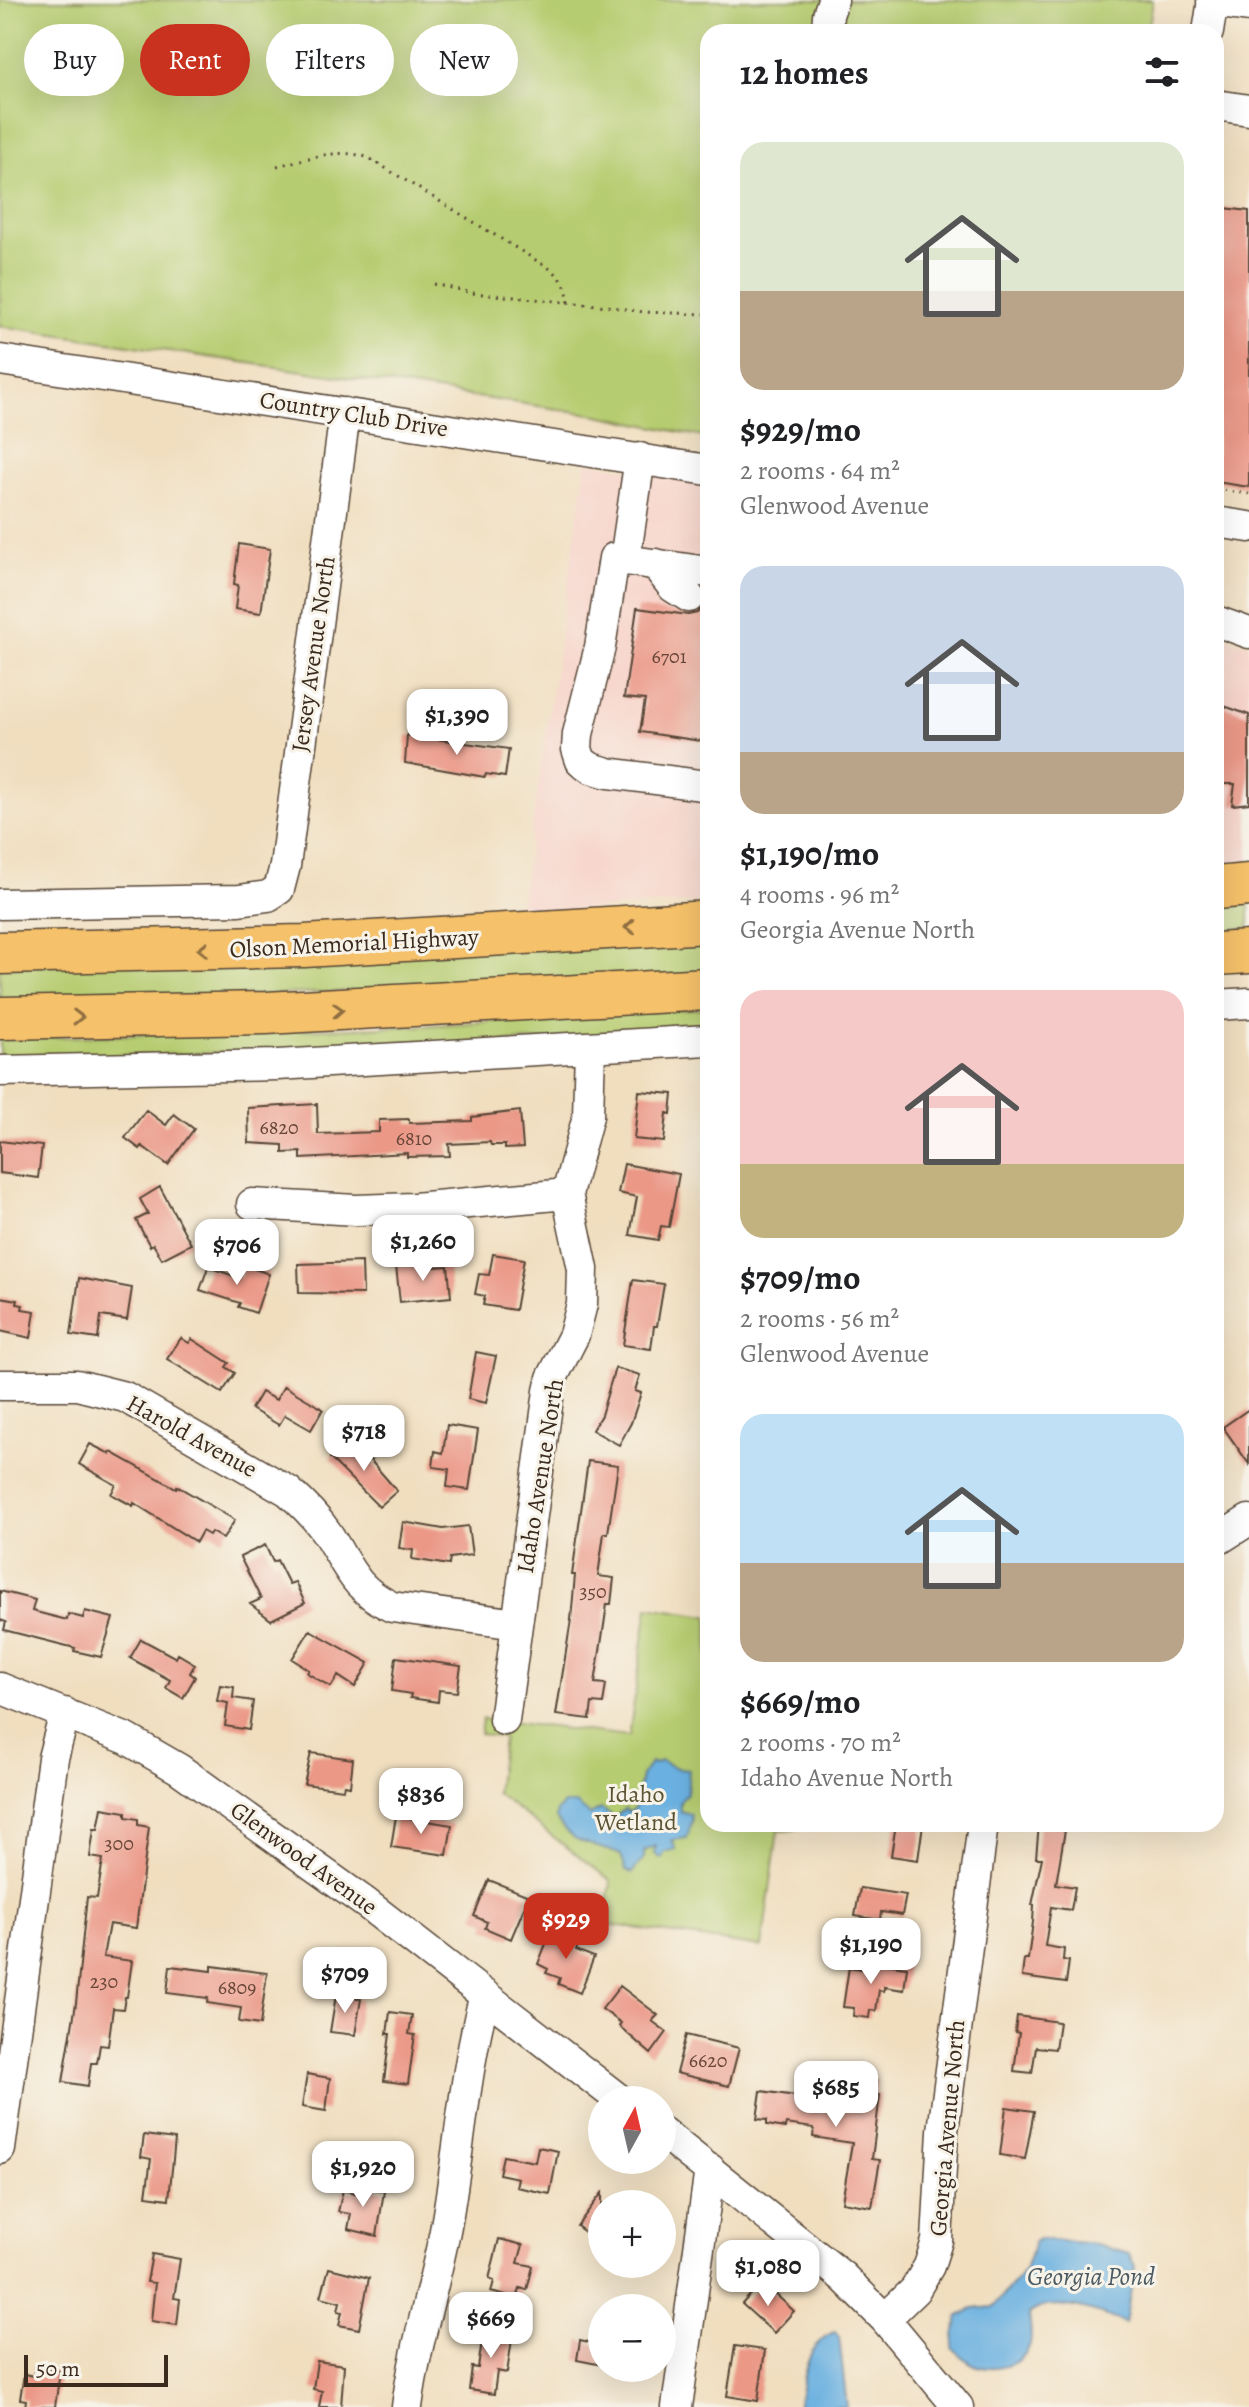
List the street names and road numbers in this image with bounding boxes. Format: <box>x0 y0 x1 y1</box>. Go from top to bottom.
street label: Country Club Drive <box>258 383 450 445</box>
street label: Jersey Avenue North <box>283 554 343 754</box>
street label: Olson Memorial Highway <box>229 920 480 965</box>
street label: Idaho Avenue North <box>509 1376 571 1576</box>
street label: Harold Avenue <box>121 1387 263 1485</box>
street label: Glenwood Avenue <box>224 1794 384 1922</box>
street label: Georgia Avenue North <box>922 2018 972 2238</box>

